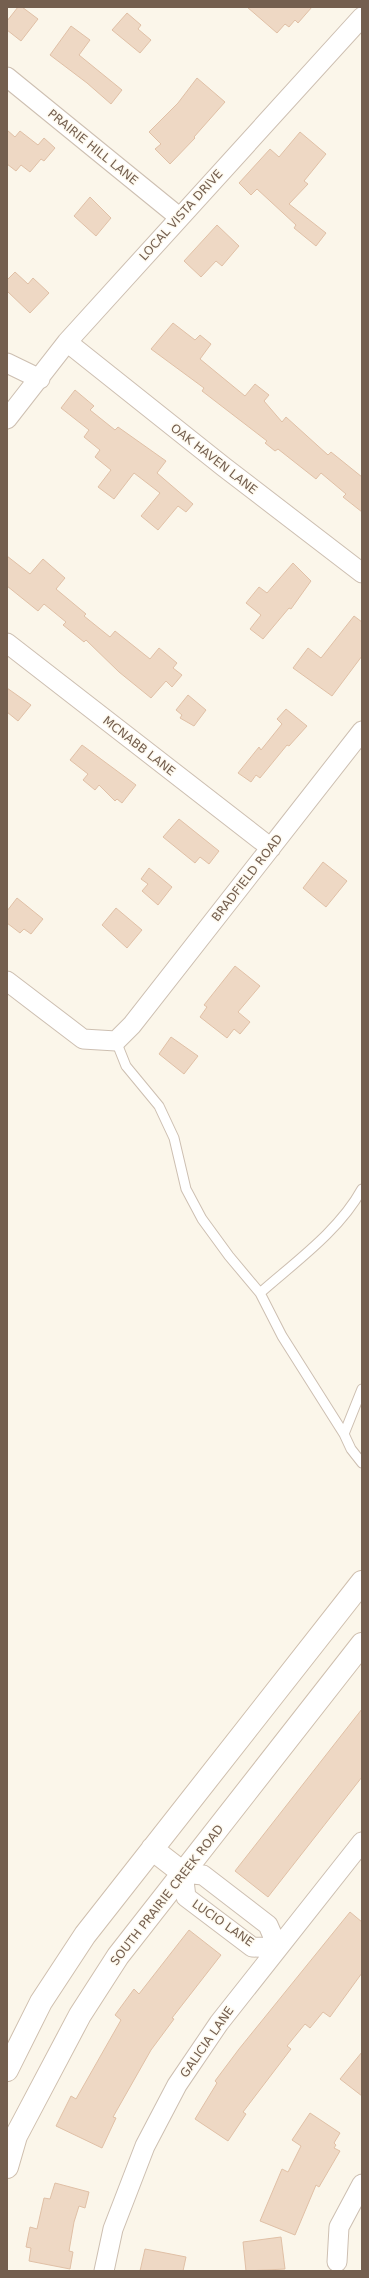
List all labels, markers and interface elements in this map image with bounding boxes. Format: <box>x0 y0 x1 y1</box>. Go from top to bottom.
street label: PRAIRIE HILL LANE <box>45 106 141 188</box>
street label: LOCAL VISTA DRIVE <box>136 167 226 263</box>
street label: OAK HAVEN LANE <box>168 421 260 497</box>
street label: MCNABB LANE <box>100 713 178 779</box>
street label: BRADFIELD ROAD <box>209 832 285 924</box>
street label: SOUTH PRAIRIE CREEK ROAD <box>108 1822 226 1968</box>
street label: LUCIO LANE <box>190 1897 256 1949</box>
street label: GALICIA LANE <box>177 2004 237 2080</box>

